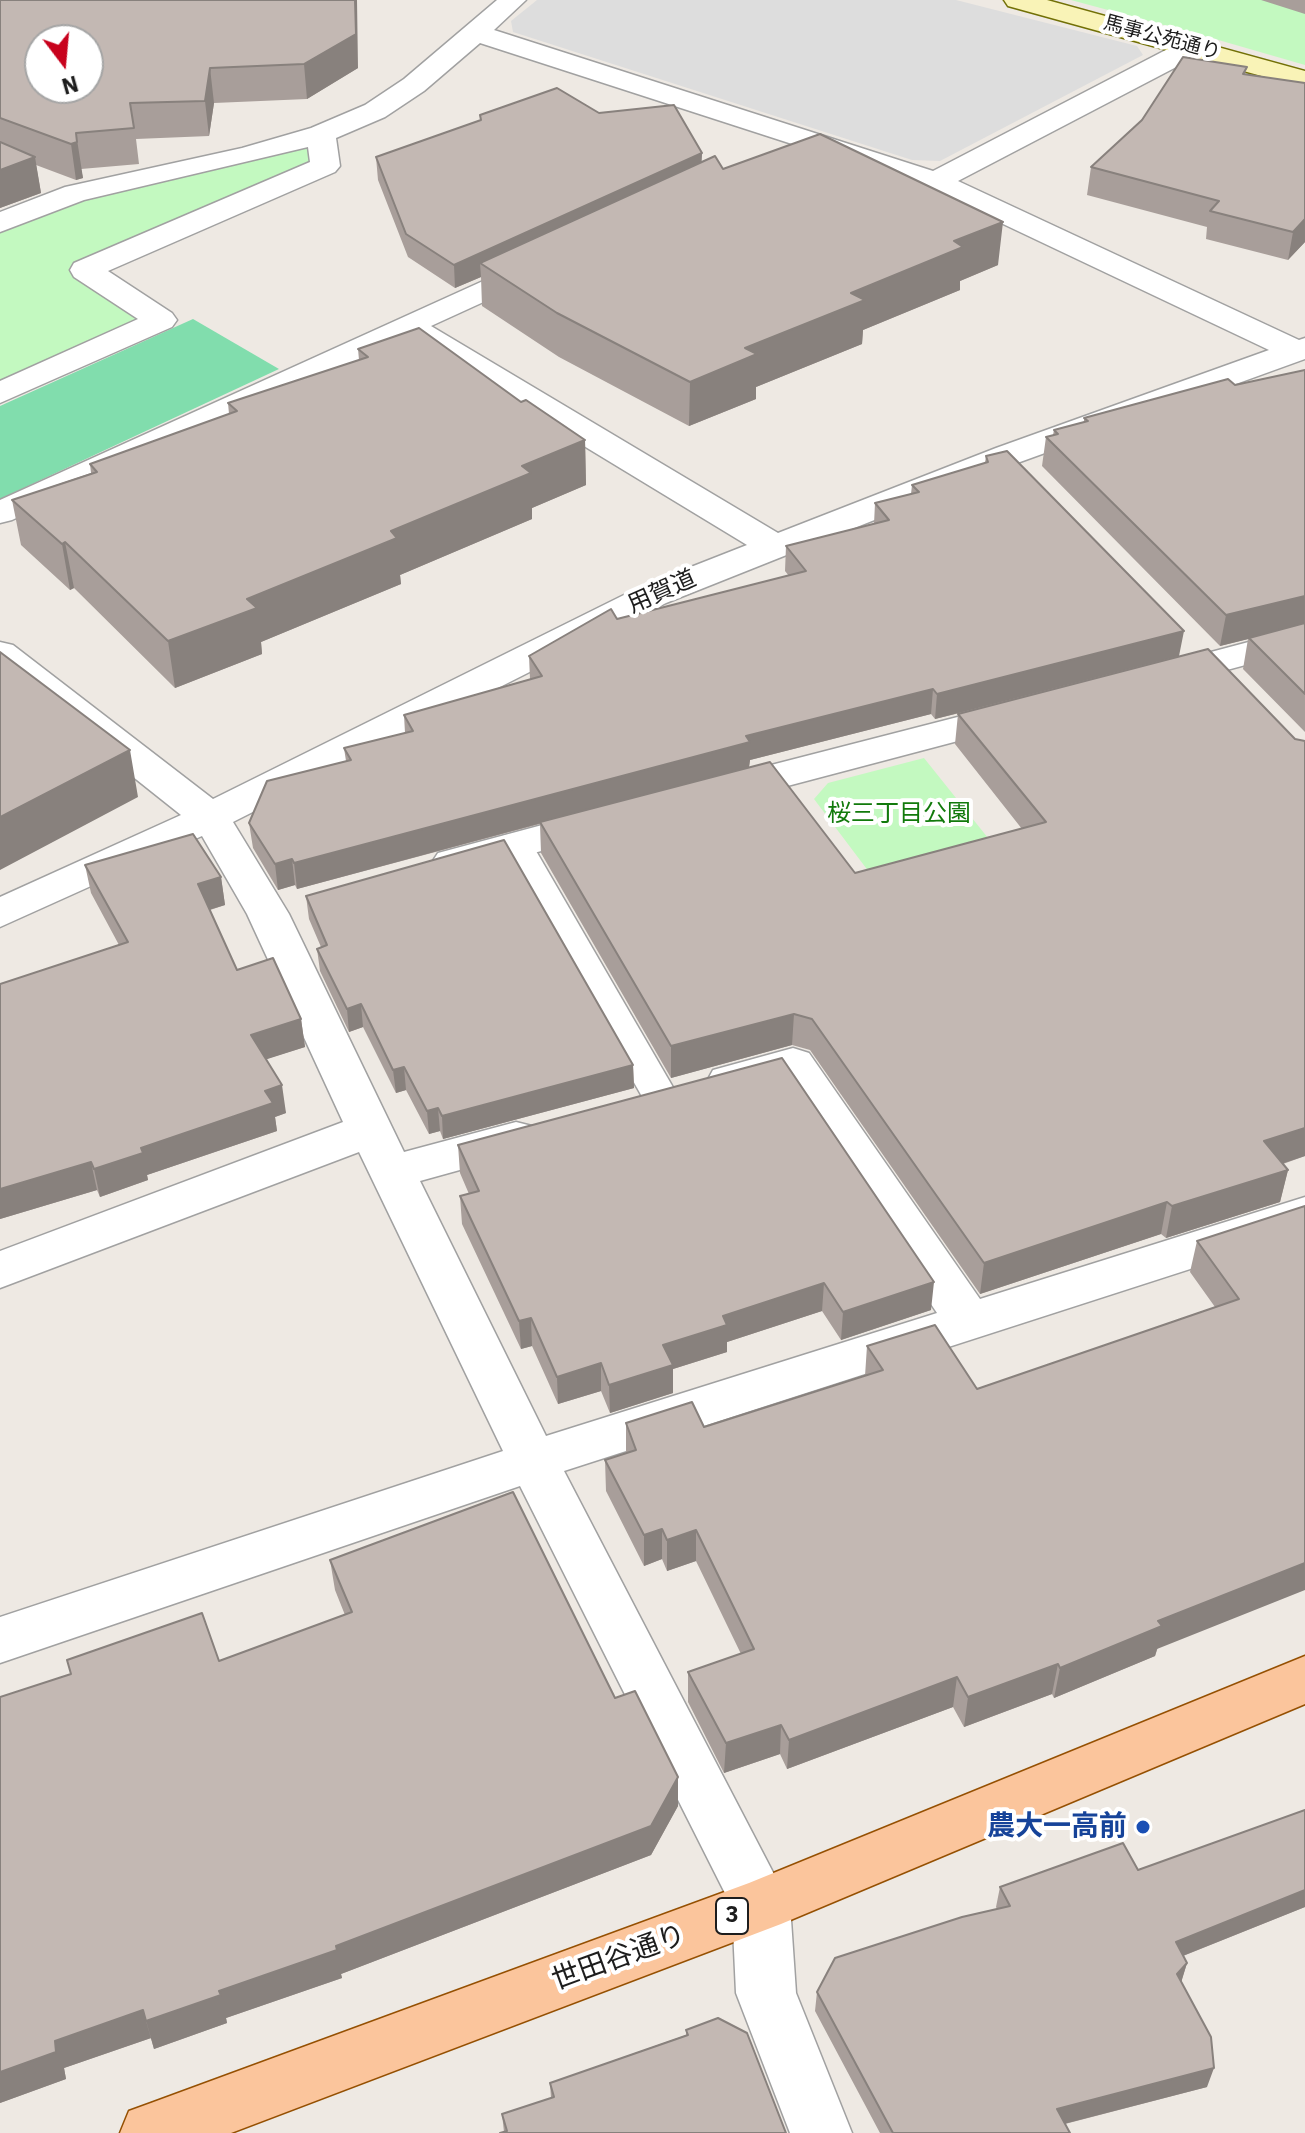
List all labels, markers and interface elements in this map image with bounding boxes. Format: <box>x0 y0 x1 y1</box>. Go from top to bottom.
street label: 馬事公苑通り <box>1101 11 1223 65</box>
north arrow <box>24 24 104 104</box>
text: N <box>59 69 82 102</box>
street label: 用賀道 <box>623 564 701 620</box>
park label: 桜三丁目公園 <box>827 800 971 828</box>
place label: 農大一高前 <box>987 1810 1127 1844</box>
marker: 農大一高前 <box>1134 1818 1152 1836</box>
road number: 3 <box>716 1898 748 1934</box>
street label: 世田谷通り <box>547 1918 691 1998</box>

